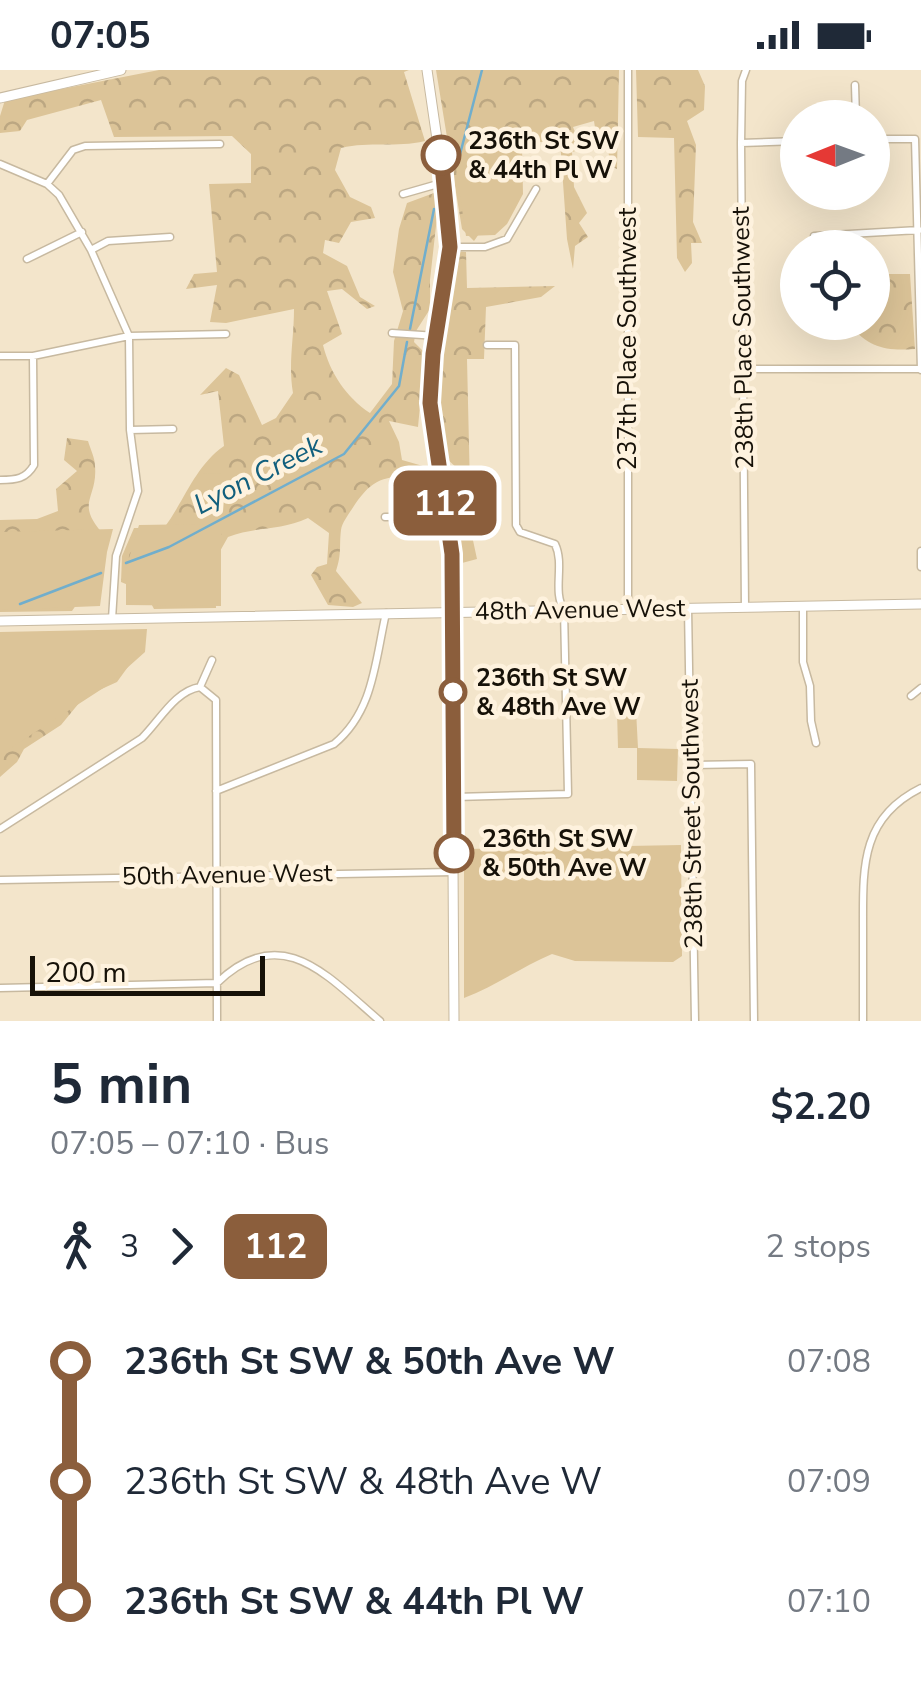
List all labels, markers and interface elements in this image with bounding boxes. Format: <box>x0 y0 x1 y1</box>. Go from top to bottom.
text: 07:05 <box>50 10 151 61</box>
north arrow <box>780 100 890 210</box>
map controls <box>780 100 890 340</box>
place label: 236th St SW & 44th Pl W <box>468 124 619 187</box>
marker: 236th St SW & 44th Pl W <box>422 136 460 174</box>
street label: 238th Place Southwest <box>724 206 762 470</box>
street label: 237th Place Southwest <box>611 207 645 470</box>
button: locate <box>780 230 890 340</box>
water label: Lyon Creek <box>187 426 330 524</box>
line badge: 112 <box>388 470 502 536</box>
text: 112 <box>413 480 477 527</box>
street label: 48th Avenue West <box>474 591 686 629</box>
place label: 236th St SW & 48th Ave W <box>476 661 641 724</box>
marker: 236th St SW & 48th Ave W <box>440 679 466 705</box>
street label: 238th Street Southwest <box>673 679 711 949</box>
place label: 236th St SW & 50th Ave W <box>482 822 647 885</box>
marker: 236th St SW & 50th Ave W <box>435 834 473 872</box>
street label: 50th Avenue West <box>121 856 333 894</box>
scale bar <box>30 951 265 996</box>
text: 200 m <box>45 954 127 992</box>
text: 5 min <box>50 1047 192 1122</box>
text: $2.20 <box>770 1081 871 1132</box>
text: 07:05 – 07:10 · Bus <box>50 1122 329 1165</box>
icon: walk <box>50 1219 105 1274</box>
icon: forward <box>154 1219 209 1274</box>
text: 112 <box>244 1223 307 1270</box>
text: 3 <box>120 1225 139 1268</box>
text: 2 stops <box>765 1225 871 1268</box>
text: 236th St SW & 50th Ave W <box>124 1336 615 1387</box>
text: 07:08 <box>787 1340 871 1383</box>
text: 236th St SW & 48th Ave W <box>124 1456 602 1507</box>
text: 07:09 <box>787 1460 871 1503</box>
text: 236th St SW & 44th Pl W <box>124 1576 584 1627</box>
text: 07:10 <box>787 1580 871 1623</box>

